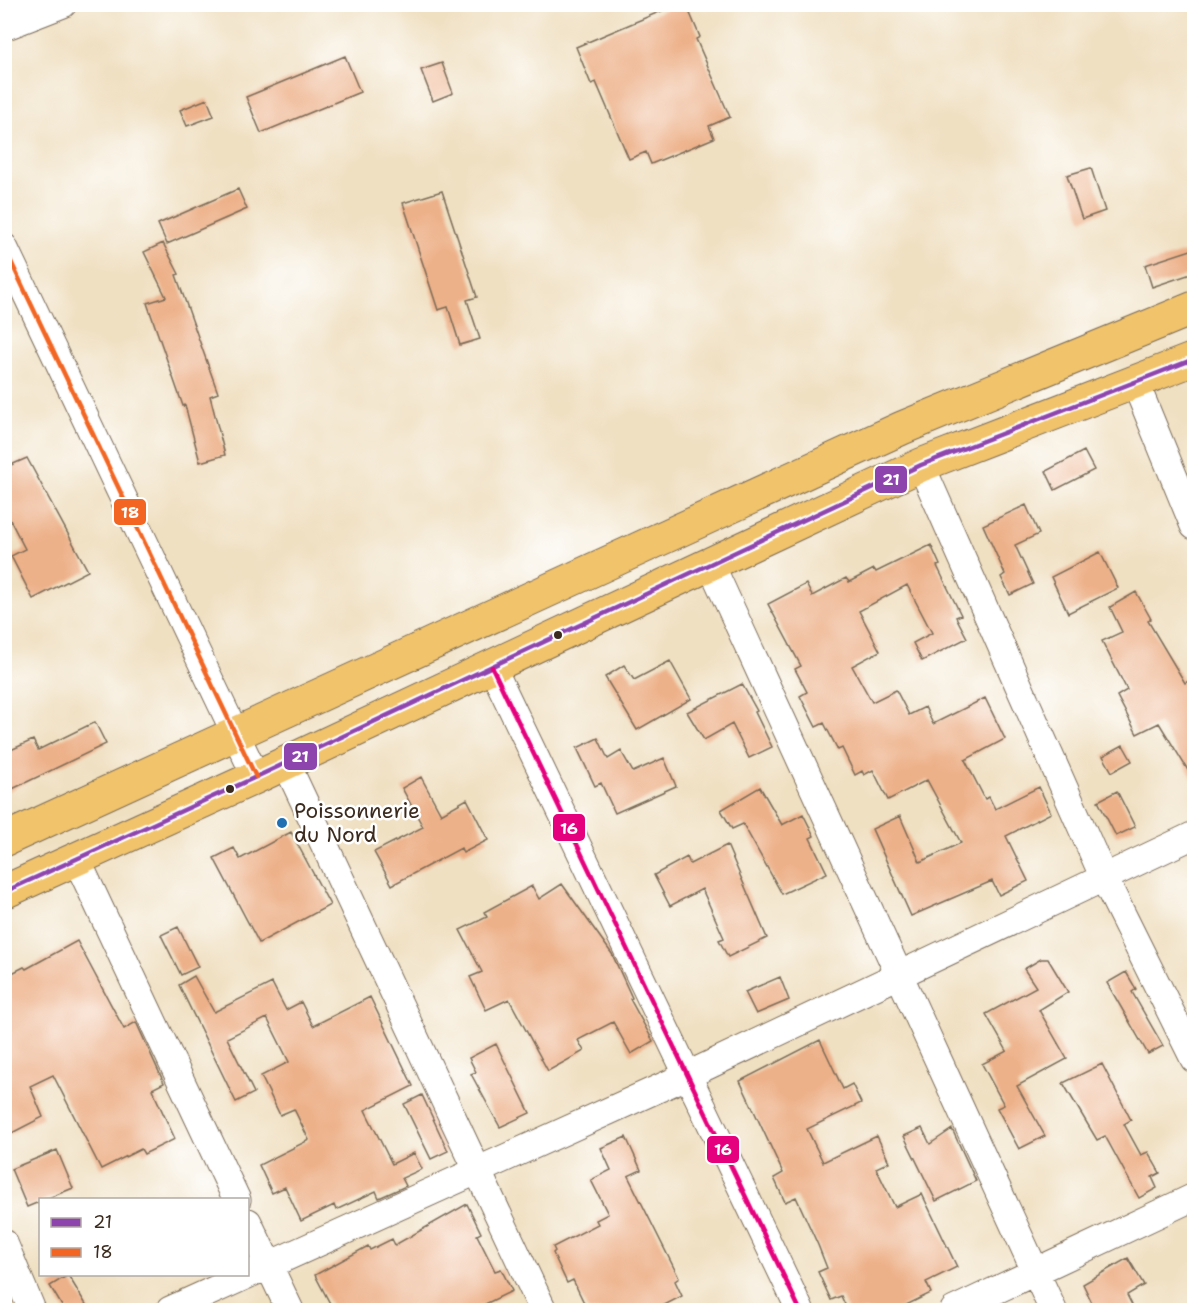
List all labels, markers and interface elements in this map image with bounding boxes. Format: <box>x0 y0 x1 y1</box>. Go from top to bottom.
line badge: 21 <box>874 465 908 494</box>
text: 21 <box>882 469 900 490</box>
line badge: 18 <box>113 498 147 526</box>
text: 18 <box>121 502 139 523</box>
unlabelled marker <box>552 629 564 641</box>
line badge: 21 <box>283 742 318 771</box>
text: 21 <box>291 746 309 767</box>
unlabelled marker <box>224 783 236 795</box>
place label: Poissonnerie du Nord <box>294 797 420 849</box>
line badge: 16 <box>552 813 586 842</box>
marker: Poissonnerie du Nord <box>275 816 289 830</box>
text: 16 <box>560 818 578 839</box>
line badge: 16 <box>706 1135 740 1164</box>
text: 16 <box>714 1139 732 1160</box>
legend <box>39 1198 249 1276</box>
text: 21 <box>93 1210 112 1234</box>
text: 18 <box>93 1240 113 1264</box>

